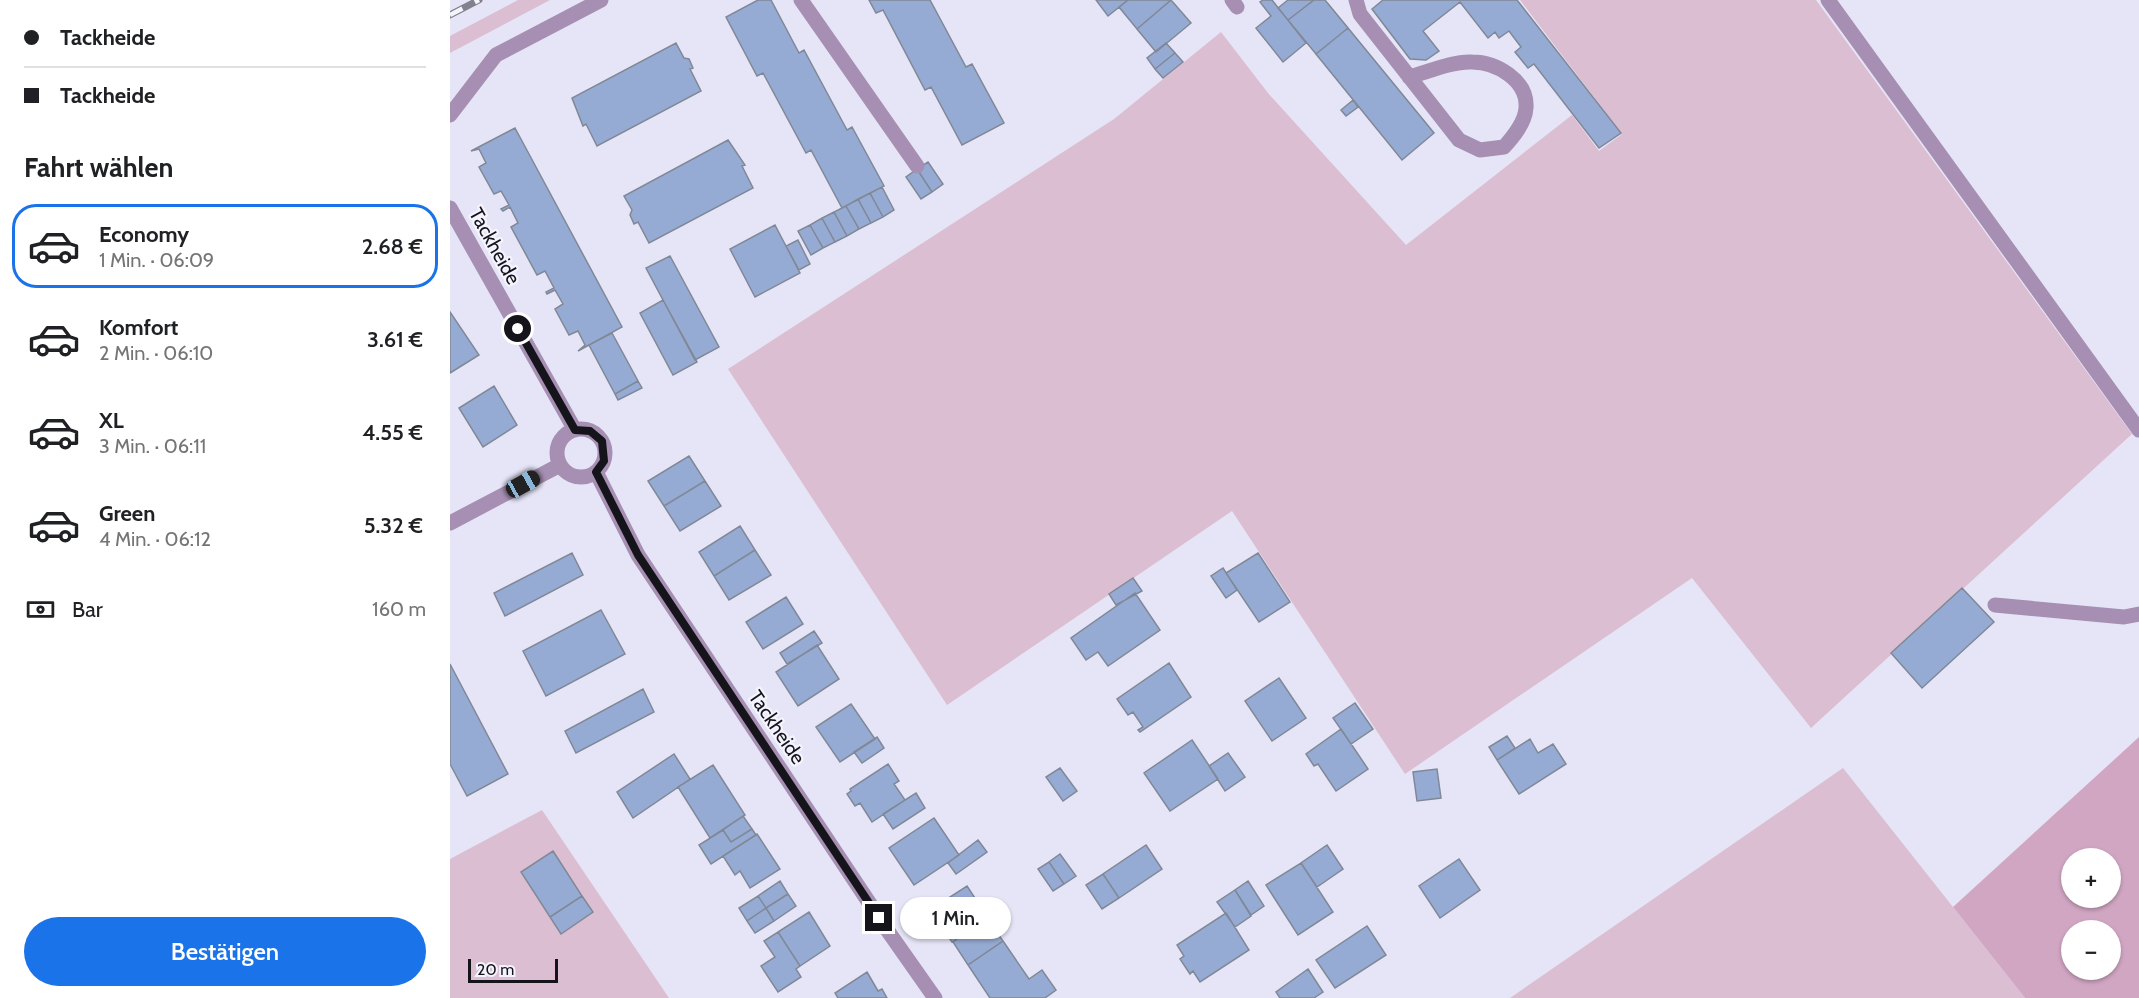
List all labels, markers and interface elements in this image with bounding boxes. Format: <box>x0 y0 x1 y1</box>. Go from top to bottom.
text: Tackheide <box>60 24 155 51</box>
text: Tackheide <box>60 82 155 109</box>
text: Fahrt wählen <box>24 151 173 184</box>
street label: Tackheide <box>464 204 526 288</box>
icon: car <box>27 219 81 273</box>
text: Economy <box>99 221 189 248</box>
text: 2.68 € <box>362 233 423 260</box>
text: 1 Min. · 06:09 <box>99 248 214 272</box>
icon: car <box>27 312 81 366</box>
text: Komfort <box>99 314 178 341</box>
route start <box>504 315 531 342</box>
text: 3.61 € <box>367 326 423 353</box>
text: 2 Min. · 06:10 <box>99 341 213 365</box>
icon: car <box>27 405 81 459</box>
text: XL <box>99 407 124 434</box>
text: 4.55 € <box>362 419 423 446</box>
text: 3 Min. · 06:11 <box>99 434 206 458</box>
car <box>503 467 543 501</box>
icon: car <box>27 498 81 552</box>
text: Green <box>99 500 155 527</box>
text: 5.32 € <box>364 512 423 539</box>
text: 4 Min. · 06:12 <box>99 527 211 551</box>
icon: cash <box>24 593 57 626</box>
text: Bar <box>72 596 103 623</box>
text: 160 m <box>372 597 426 621</box>
street label: Tackheide <box>744 686 810 768</box>
map controls <box>2061 848 2121 980</box>
button: + <box>2061 848 2121 908</box>
callout: 1 Min. <box>900 897 1011 939</box>
route end <box>865 904 892 931</box>
text: 1 Min. <box>932 906 979 930</box>
button: Bestätigen <box>24 917 426 986</box>
button: − <box>2061 920 2121 980</box>
scale bar <box>468 956 558 984</box>
text: 20 m <box>477 960 514 979</box>

